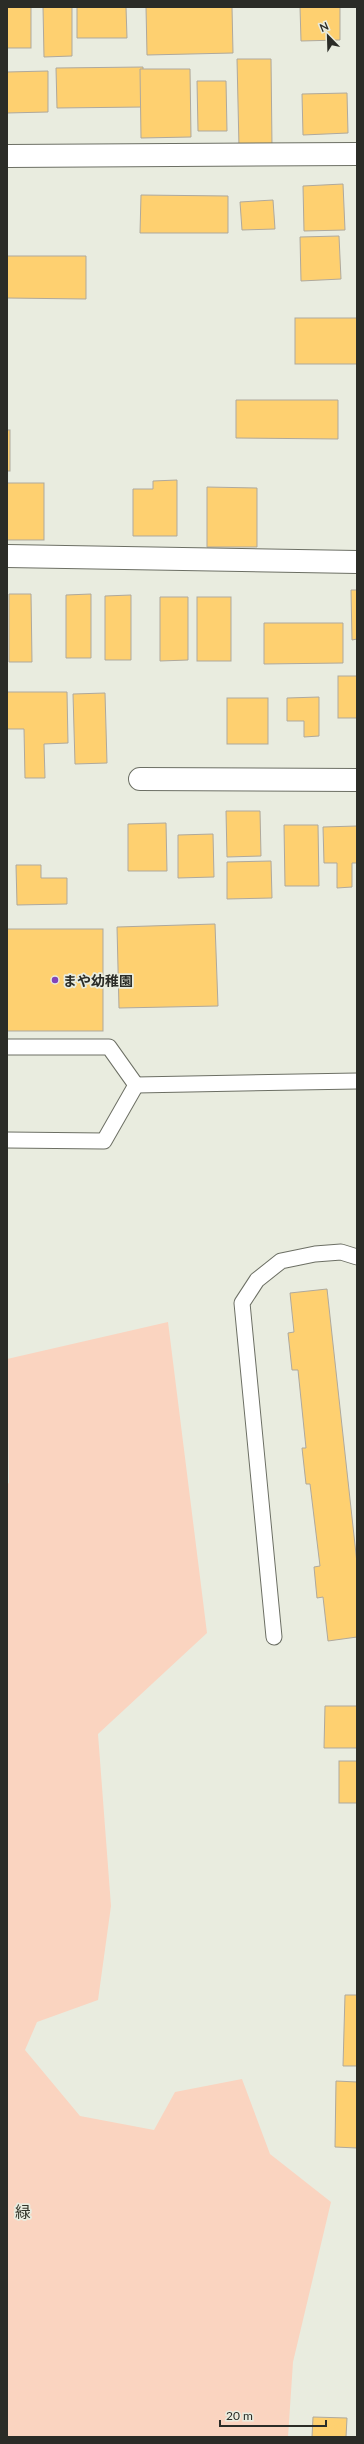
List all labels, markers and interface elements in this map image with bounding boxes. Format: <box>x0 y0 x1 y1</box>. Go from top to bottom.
north arrow <box>308 16 348 56</box>
text: N <box>317 19 330 34</box>
place label: まや幼稚園 <box>63 972 133 989</box>
marker: まや幼稚園 <box>50 975 60 985</box>
district label: 緑 <box>15 2202 31 2221</box>
scale bar <box>220 2402 326 2428</box>
text: 20 m <box>226 2408 253 2423</box>

